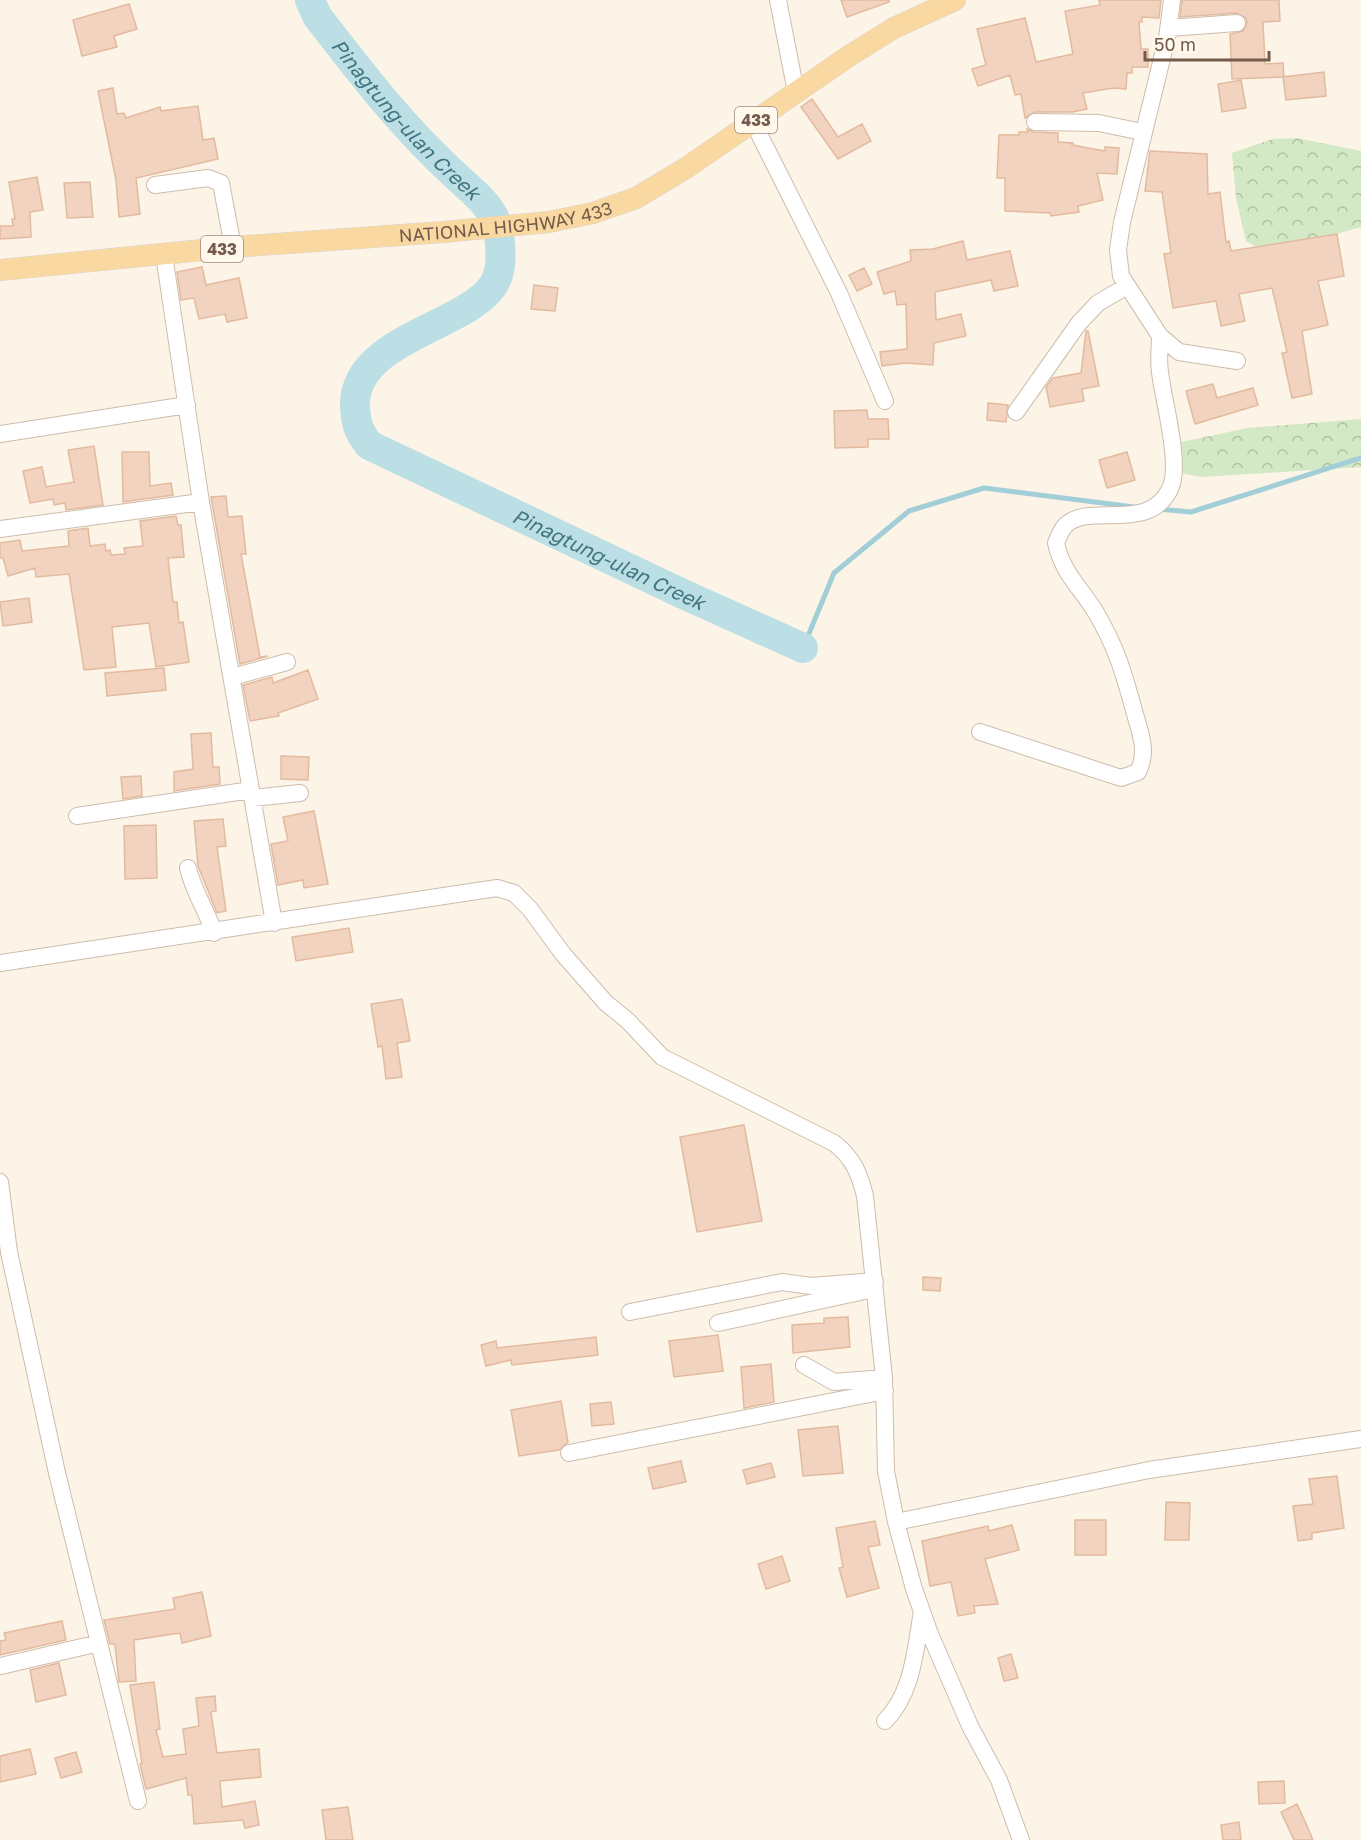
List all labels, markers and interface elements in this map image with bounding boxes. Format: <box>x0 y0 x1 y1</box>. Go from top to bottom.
scale bar <box>1145 24 1270 62</box>
text: 50 m <box>1154 33 1196 55</box>
water label: Pinagtung-ulan Creek <box>327 34 488 206</box>
road number: 433 <box>735 107 777 133</box>
street label: NATIONAL HIGHWAY 433 <box>398 196 615 246</box>
road number: 433 <box>201 236 243 262</box>
water label: Pinagtung-ulan Creek <box>509 503 711 615</box>

